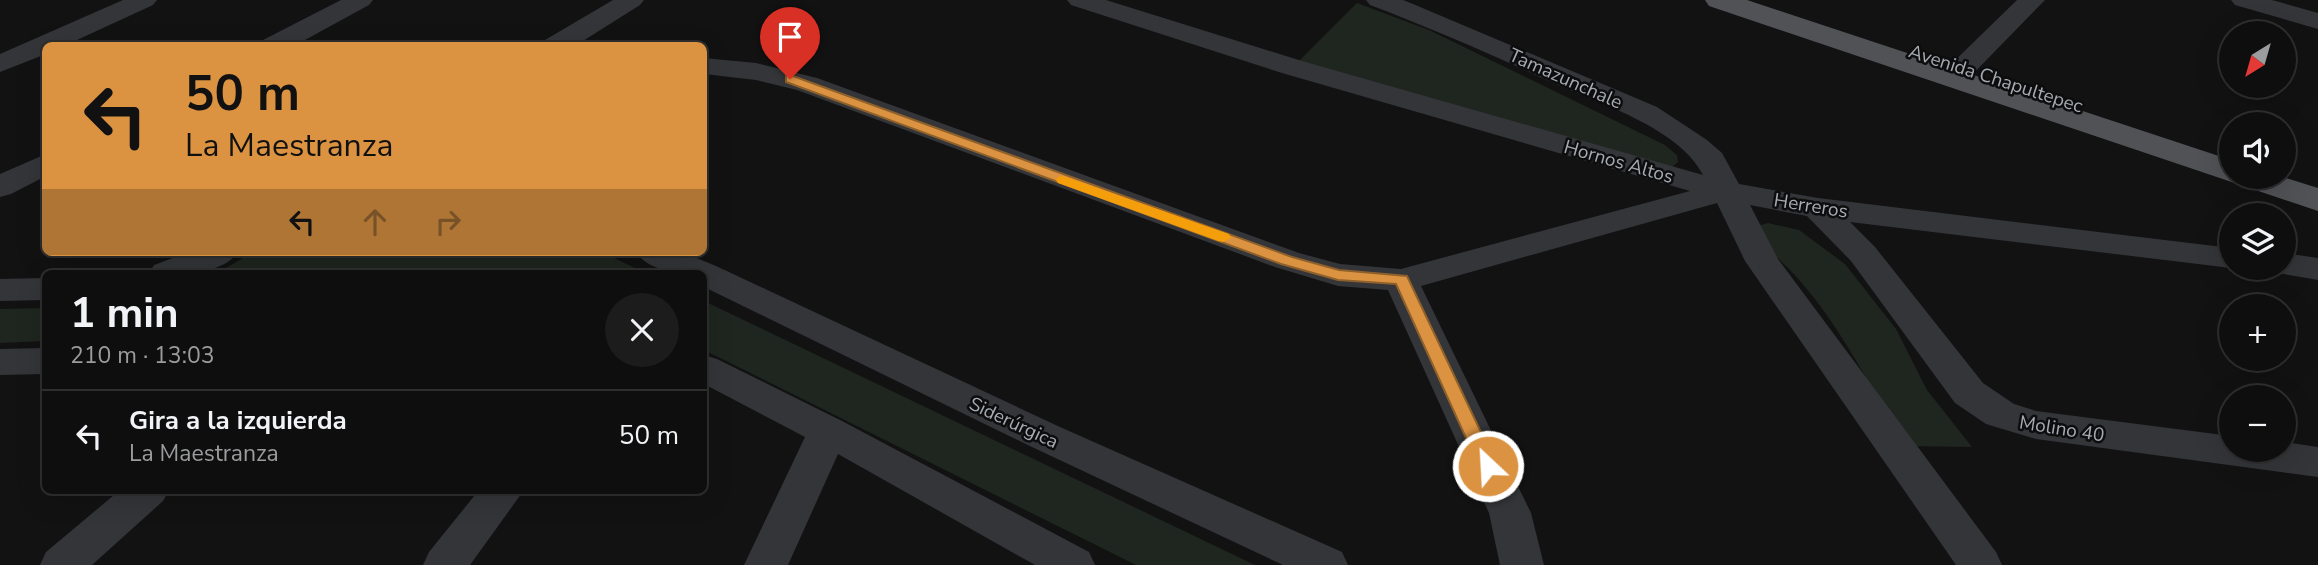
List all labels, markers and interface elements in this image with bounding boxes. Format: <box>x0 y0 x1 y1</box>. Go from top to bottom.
pin <box>760 7 820 79</box>
icon: arrive <box>771 18 809 56</box>
north arrow <box>2219 21 2296 98</box>
map controls <box>2219 21 2296 462</box>
street label: Avenida Chapultepec <box>1905 38 2086 119</box>
street label: Tamazunchale <box>1505 42 1627 116</box>
text: 50 m <box>185 60 300 127</box>
icon: left <box>70 70 161 161</box>
button: sound <box>2219 112 2296 189</box>
text: La Maestranza <box>185 124 393 167</box>
street label: Hornos Altos <box>1561 134 1677 190</box>
street label: Herreros <box>1772 187 1850 225</box>
icon: left <box>283 203 321 241</box>
icon: ahead <box>356 203 394 241</box>
icon: right <box>429 203 467 241</box>
button: layers <box>2219 203 2296 280</box>
text: 1 min <box>70 285 179 342</box>
button: close <box>605 293 679 367</box>
button: + <box>2219 294 2296 371</box>
text: 210 m · 13:03 <box>70 340 215 371</box>
button: − <box>2219 385 2296 462</box>
street label: Siderúrgica <box>965 391 1062 455</box>
text: Gira a la izquierda <box>129 403 347 438</box>
street label: Molino 40 <box>2017 409 2106 449</box>
icon: left <box>70 417 108 455</box>
text: 50 m <box>619 418 679 453</box>
position arrow <box>1451 429 1525 503</box>
text: La Maestranza <box>129 438 279 469</box>

